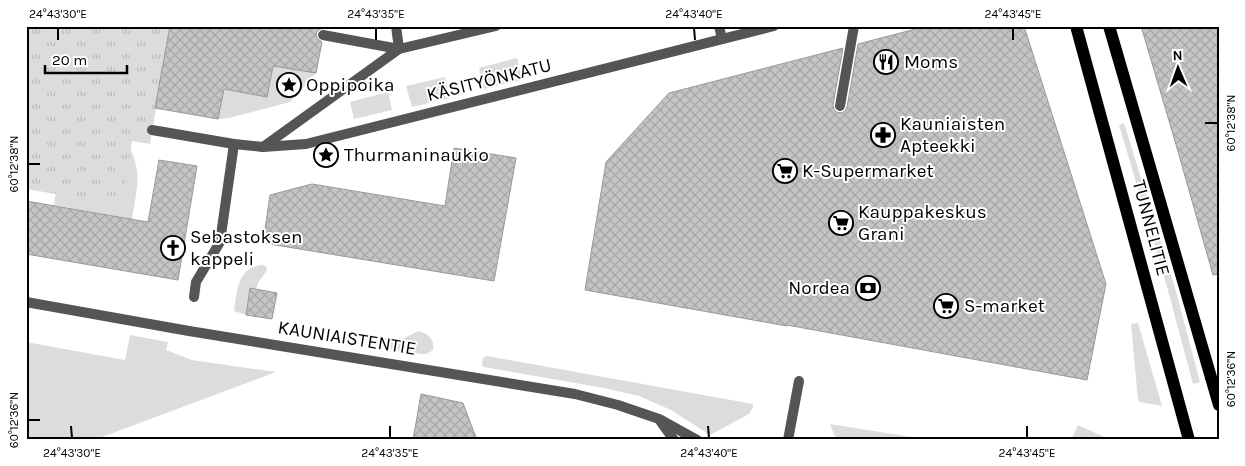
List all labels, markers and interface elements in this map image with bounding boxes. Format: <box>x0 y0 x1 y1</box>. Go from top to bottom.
text: 24°43'30"E <box>29 7 87 21</box>
text: 24°43'35"E <box>347 7 405 21</box>
text: 24°43'40"E <box>665 7 723 21</box>
text: 24°43'45"E <box>984 7 1042 21</box>
scale bar <box>45 42 128 74</box>
north arrow <box>1152 42 1202 92</box>
text: N <box>1172 47 1183 64</box>
restaurant icon: Moms <box>873 49 899 75</box>
text: 20 m <box>52 51 87 69</box>
place label: Moms <box>904 51 958 73</box>
street label: KÄSITYÖNKATU <box>424 54 554 106</box>
place icon: Oppipoika <box>276 72 302 98</box>
place label: Oppipoika <box>306 74 394 96</box>
text: 60°12'38"N <box>1224 95 1238 151</box>
place label: Kauniaisten Apteekki <box>900 113 1005 157</box>
pharmacy icon: Kauniaisten Apteekki <box>870 122 896 148</box>
text: 60°12'38"N <box>7 136 21 192</box>
place icon: Thurmaninaukio <box>313 142 339 168</box>
place label: Thurmaninaukio <box>344 144 489 166</box>
supermarket icon: K-Supermarket <box>772 158 798 184</box>
place label: K-Supermarket <box>802 160 934 182</box>
street label: TUNNELITIE <box>1128 178 1174 278</box>
place label: Kauppakeskus Grani <box>858 201 987 245</box>
supermarket icon: Kauppakeskus Grani <box>828 210 854 236</box>
place label: Sebastoksen kappeli <box>190 226 302 270</box>
church icon: Sebastoksen kappeli <box>160 235 186 261</box>
bank icon: Nordea <box>855 275 881 301</box>
place label: Nordea <box>788 277 850 299</box>
supermarket icon: S-market <box>933 293 959 319</box>
place label: S-market <box>964 295 1045 317</box>
street label: KAUNIAISTENTIE <box>276 316 418 360</box>
text: 60°12'36"N <box>1224 351 1238 407</box>
text: 60°12'36"N <box>7 392 21 448</box>
text: 24°43'30"E <box>43 446 101 460</box>
text: 24°43'35"E <box>361 446 419 460</box>
text: 24°43'40"E <box>680 446 738 460</box>
text: 24°43'45"E <box>998 446 1056 460</box>

